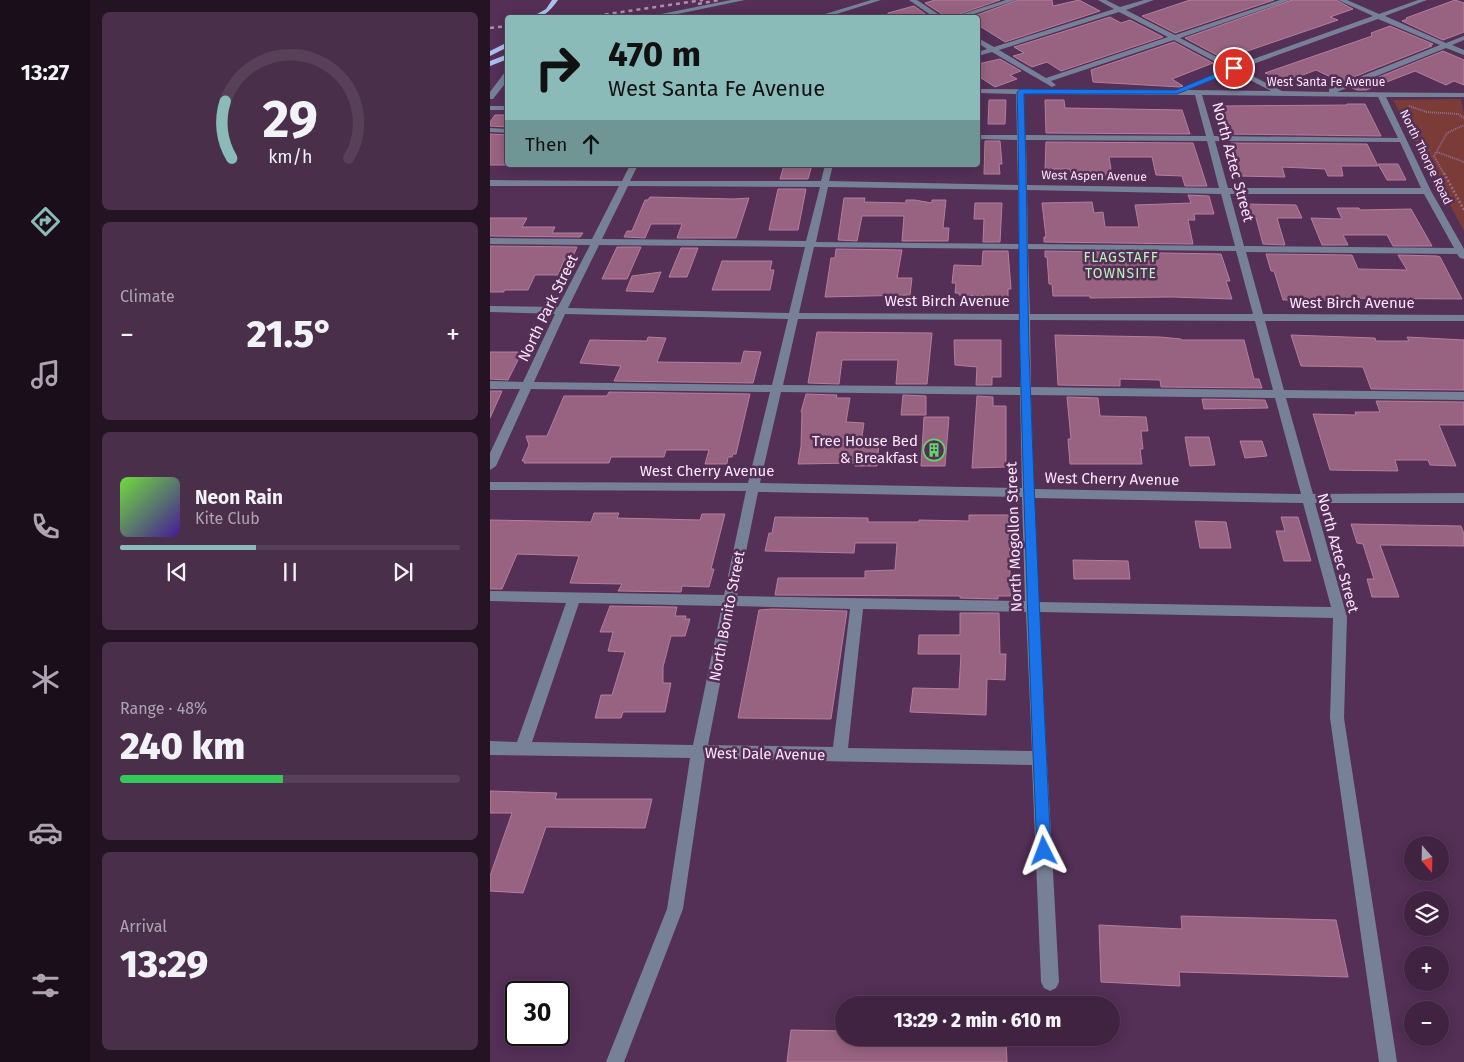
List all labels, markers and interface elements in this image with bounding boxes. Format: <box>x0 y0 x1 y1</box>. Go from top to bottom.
text: 470 m <box>608 33 701 75</box>
icon: right <box>525 35 590 100</box>
pin <box>1213 47 1255 89</box>
icon: arrive <box>1220 54 1248 82</box>
text: 13:27 <box>21 59 69 86</box>
text: West Santa Fe Avenue <box>608 75 825 102</box>
street label: West Santa Fe Avenue <box>1267 75 1385 89</box>
text: 29 <box>262 88 318 151</box>
street label: North Aztec Street <box>1208 100 1258 224</box>
street label: North Thorpe Road <box>1397 107 1455 207</box>
icon: ahead <box>577 130 605 158</box>
text: Then <box>525 133 567 156</box>
text: km/h <box>268 146 312 168</box>
street label: West Aspen Avenue <box>1041 168 1147 184</box>
icon: directions <box>28 204 63 239</box>
district label: FLAGSTAFF TOWNSITE <box>1083 249 1159 282</box>
street label: North Park Street <box>514 251 582 365</box>
text: Climate <box>120 287 175 306</box>
street label: West Birch Avenue <box>884 292 1010 310</box>
street label: West Birch Avenue <box>1289 294 1415 312</box>
text: 21.5° <box>247 311 333 357</box>
text: − <box>120 318 134 351</box>
text: + <box>446 318 460 351</box>
icon: music <box>28 357 63 392</box>
place label: Tree House Bed & Breakfast <box>812 432 919 467</box>
building icon: Tree House Bed & Breakfast <box>922 438 946 462</box>
street label: North Mogollon Street <box>1002 461 1026 613</box>
street label: West Cherry Avenue <box>640 462 774 480</box>
street label: West Cherry Avenue <box>1044 469 1180 489</box>
text: Neon Rain <box>195 486 283 509</box>
street label: North Aztec Street <box>1313 491 1363 615</box>
icon: phone <box>28 509 63 544</box>
text: Kite Club <box>195 509 260 528</box>
street label: North Bonito Street <box>706 549 749 683</box>
icon: previous <box>163 558 191 586</box>
icon: pause <box>276 558 304 586</box>
icon: next <box>389 558 417 586</box>
icon: climate <box>28 662 63 697</box>
text: Range · 48% <box>120 699 207 718</box>
text: 240 km <box>120 723 245 769</box>
street label: West Dale Avenue <box>705 744 825 764</box>
icon: car <box>28 815 63 850</box>
position arrow <box>1017 824 1069 876</box>
north arrow <box>1404 836 1449 881</box>
map controls <box>1404 836 1449 1046</box>
button: layers <box>1404 891 1449 936</box>
text: Arrival <box>120 917 167 936</box>
text: 13:29 <box>120 941 208 987</box>
button: + <box>1404 946 1449 991</box>
icon: filters <box>28 968 63 1003</box>
speed limit sign: 30 <box>505 981 570 1046</box>
button: − <box>1404 1001 1449 1046</box>
text: 13:29 · 2 min · 610 m <box>894 1009 1061 1032</box>

